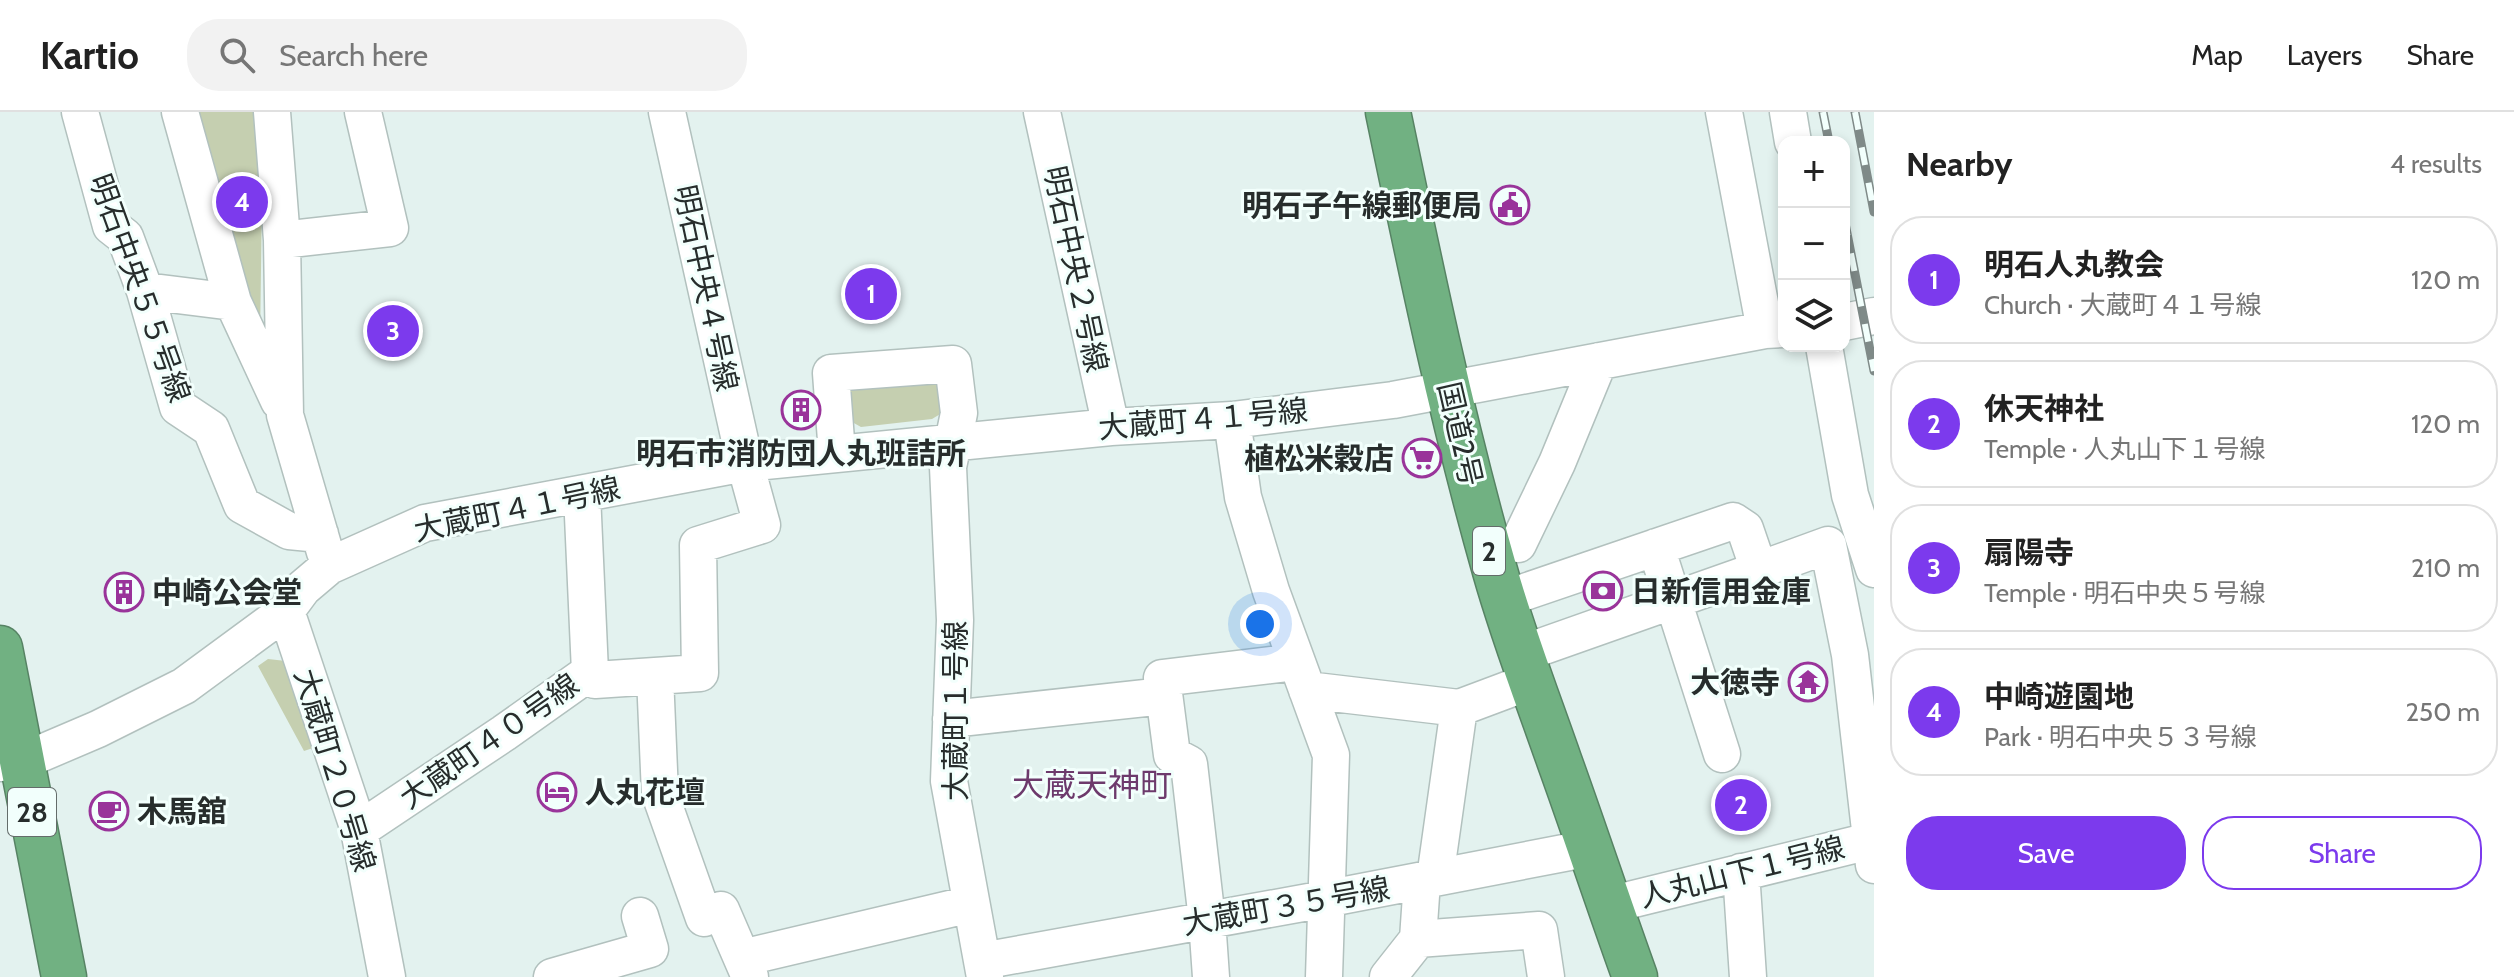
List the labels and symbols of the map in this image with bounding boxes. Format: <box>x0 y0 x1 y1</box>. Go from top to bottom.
street label: 明石中央２号線 <box>1036 162 1116 376</box>
street label: 明石中央５５号線 <box>82 169 198 407</box>
pin: 4 <box>216 172 268 232</box>
street label: 明石中央４号線 <box>666 181 746 395</box>
public building icon: 明石子午線郵便局 <box>1489 184 1531 226</box>
place label: 明石子午線郵便局 <box>1242 187 1482 224</box>
pin: 1 <box>845 264 897 324</box>
pin: 3 <box>367 301 419 361</box>
street label: 国道2号 <box>1430 378 1490 490</box>
building icon: 明石市消防団人丸班詰所 <box>780 389 822 431</box>
street label: 大蔵町４１号線 <box>1097 391 1309 447</box>
place label: 明石市消防団人丸班詰所 <box>636 435 966 472</box>
supermarket icon: 植松米穀店 <box>1401 437 1443 479</box>
place label: 植松米穀店 <box>1244 440 1394 477</box>
street label: 大蔵町４１号線 <box>410 469 624 549</box>
road number: 2 <box>1473 527 1505 575</box>
bank icon: 日新信用金庫 <box>1582 570 1624 612</box>
building icon: 中崎公会堂 <box>103 571 145 613</box>
place label: 日新信用金庫 <box>1631 573 1811 610</box>
place label: 中崎公会堂 <box>152 574 302 611</box>
your location <box>1240 604 1280 644</box>
street label: 大蔵町１号線 <box>937 621 974 801</box>
temple icon: 大徳寺 <box>1787 661 1829 703</box>
street label: 大蔵町２０号線 <box>287 664 383 876</box>
place label: 大徳寺 <box>1690 664 1780 701</box>
street label: 大蔵町４０号線 <box>392 666 586 816</box>
district label: 大蔵天神町 <box>1012 765 1172 804</box>
hotel icon: 人丸花壇 <box>536 771 578 813</box>
place label: 人丸花壇 <box>585 774 705 811</box>
pin: 2 <box>1715 775 1767 835</box>
road number: 28 <box>8 788 56 836</box>
cafe icon: 木馬舘 <box>88 790 130 832</box>
place label: 木馬舘 <box>137 793 227 830</box>
street label: 人丸山下１号線 <box>1636 829 1848 915</box>
street label: 大蔵町３５号線 <box>1179 870 1393 942</box>

